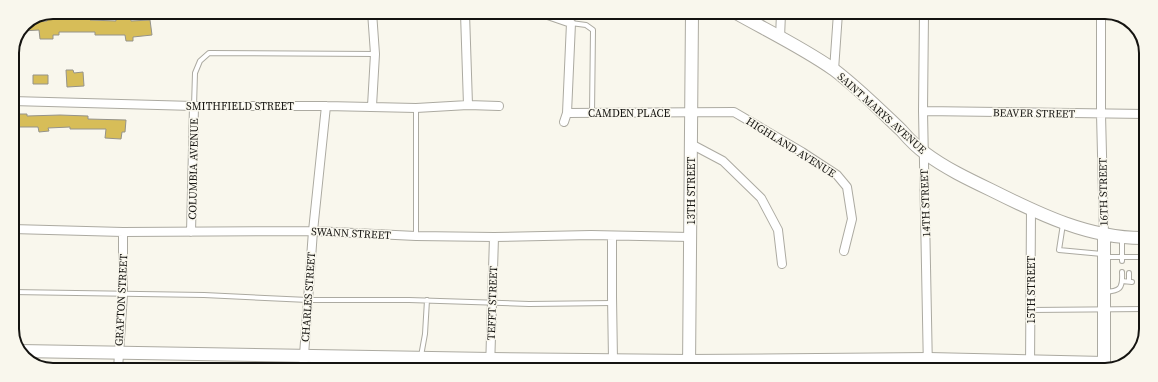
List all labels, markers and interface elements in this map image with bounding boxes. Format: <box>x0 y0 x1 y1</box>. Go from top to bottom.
street label: SAINT MARYS AVENUE <box>834 69 930 158</box>
street label: SMITHFIELD STREET <box>186 99 294 114</box>
street label: BEAVER STREET <box>993 105 1076 122</box>
street label: CAMDEN PLACE <box>588 106 670 121</box>
street label: HIGHLAND AVENUE <box>743 114 839 181</box>
street label: COLUMBIA AVENUE <box>185 118 202 220</box>
street label: 13TH STREET <box>684 157 699 225</box>
street label: 16TH STREET <box>1095 157 1112 226</box>
street label: 14TH STREET <box>917 168 934 237</box>
street label: SWANN STREET <box>311 224 392 243</box>
street label: CHARLES STREET <box>298 251 319 343</box>
street label: GRAFTON STREET <box>112 253 131 347</box>
street label: 15TH STREET <box>1024 256 1039 324</box>
street label: TEFFT STREET <box>484 265 501 340</box>

